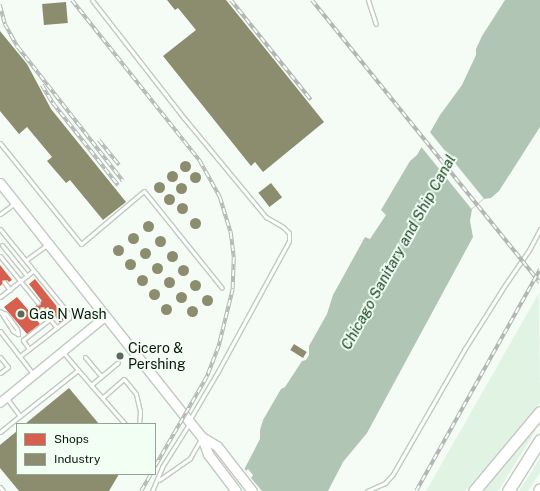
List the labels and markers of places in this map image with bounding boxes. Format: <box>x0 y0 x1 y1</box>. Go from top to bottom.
place label: Gas N Wash <box>29 306 107 322</box>
marker: Gas N Wash <box>16 309 26 319</box>
place label: Cicero & Pershing <box>128 340 186 372</box>
marker: Cicero & Pershing <box>115 351 125 361</box>

